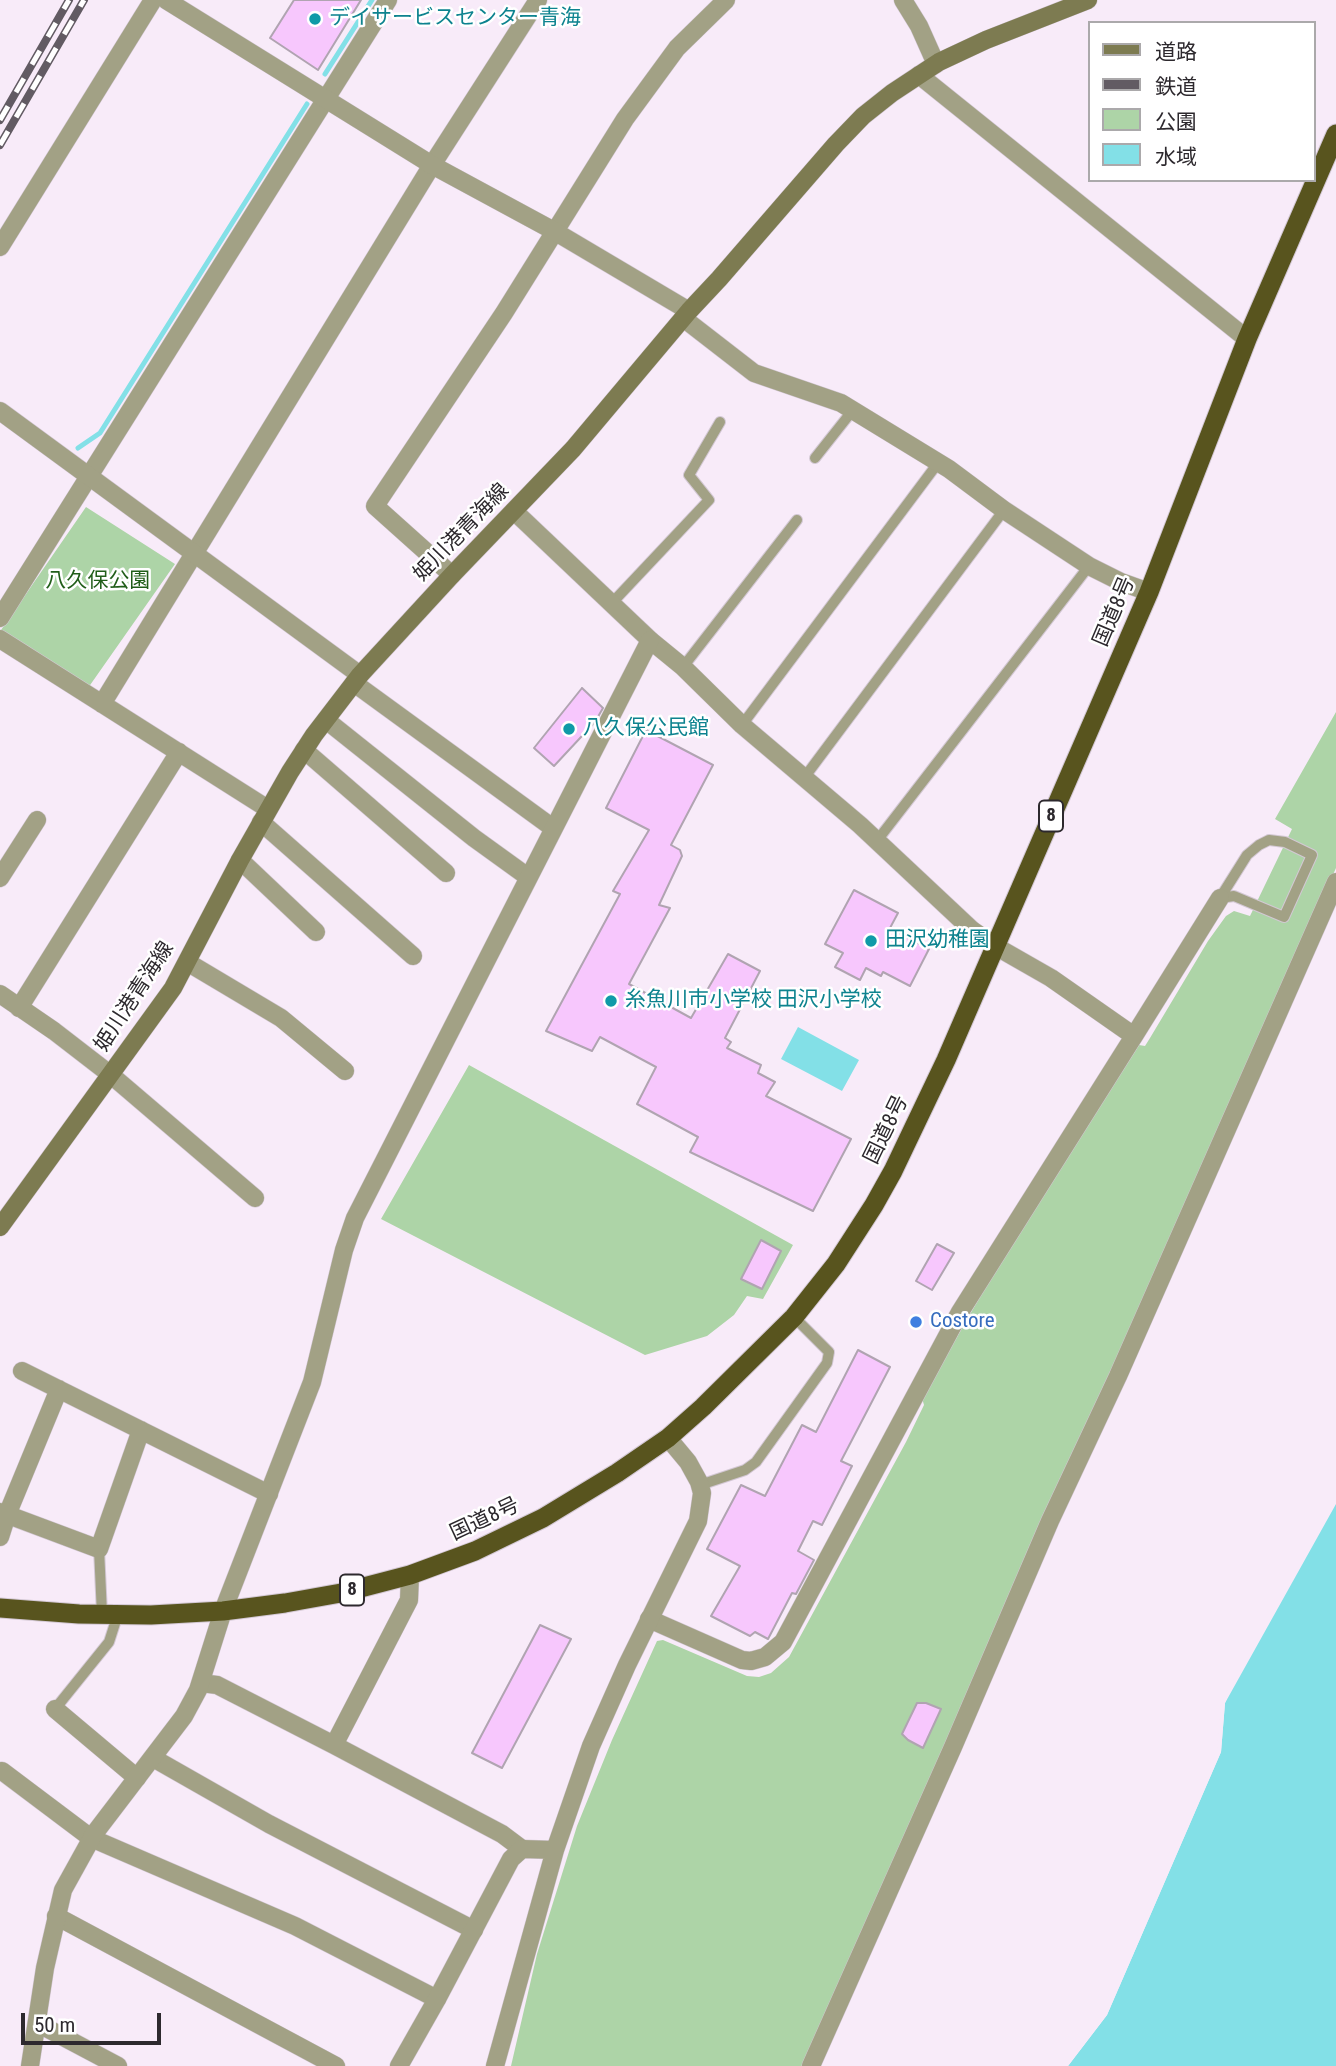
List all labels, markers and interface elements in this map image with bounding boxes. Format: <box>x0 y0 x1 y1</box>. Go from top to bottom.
place label: デイサービスセンター青海 <box>329 6 581 32</box>
marker: デイサービスセンター青海 <box>307 11 323 27</box>
legend <box>1088 21 1315 182</box>
text: 道路 <box>1155 40 1197 64</box>
text: 鉄道 <box>1155 75 1197 99</box>
text: 公園 <box>1155 110 1197 134</box>
text: 水域 <box>1155 145 1197 169</box>
street label: 姫川港青海線 <box>409 479 515 587</box>
park label: 八久保公園 <box>46 569 150 595</box>
street label: 国道8号 <box>1089 573 1141 651</box>
place label: 八久保公民館 <box>583 716 709 742</box>
marker: 八久保公民館 <box>561 721 577 737</box>
road number: 8 <box>1039 800 1063 832</box>
place label: 田沢幼稚園 <box>885 928 990 954</box>
marker: 田沢幼稚園 <box>863 933 879 949</box>
street label: 姫川港青海線 <box>90 937 180 1057</box>
place label: 糸魚川市小学校 田沢小学校 <box>625 988 882 1014</box>
marker: 糸魚川市小学校 田沢小学校 <box>603 993 619 1009</box>
street label: 国道8号 <box>860 1092 914 1168</box>
place label: Costore <box>930 1309 995 1335</box>
marker: Costore <box>908 1314 924 1330</box>
street label: 国道8号 <box>446 1493 524 1547</box>
road number: 8 <box>340 1574 364 1606</box>
scale bar <box>24 2000 164 2044</box>
text: 50 m <box>34 2013 75 2037</box>

